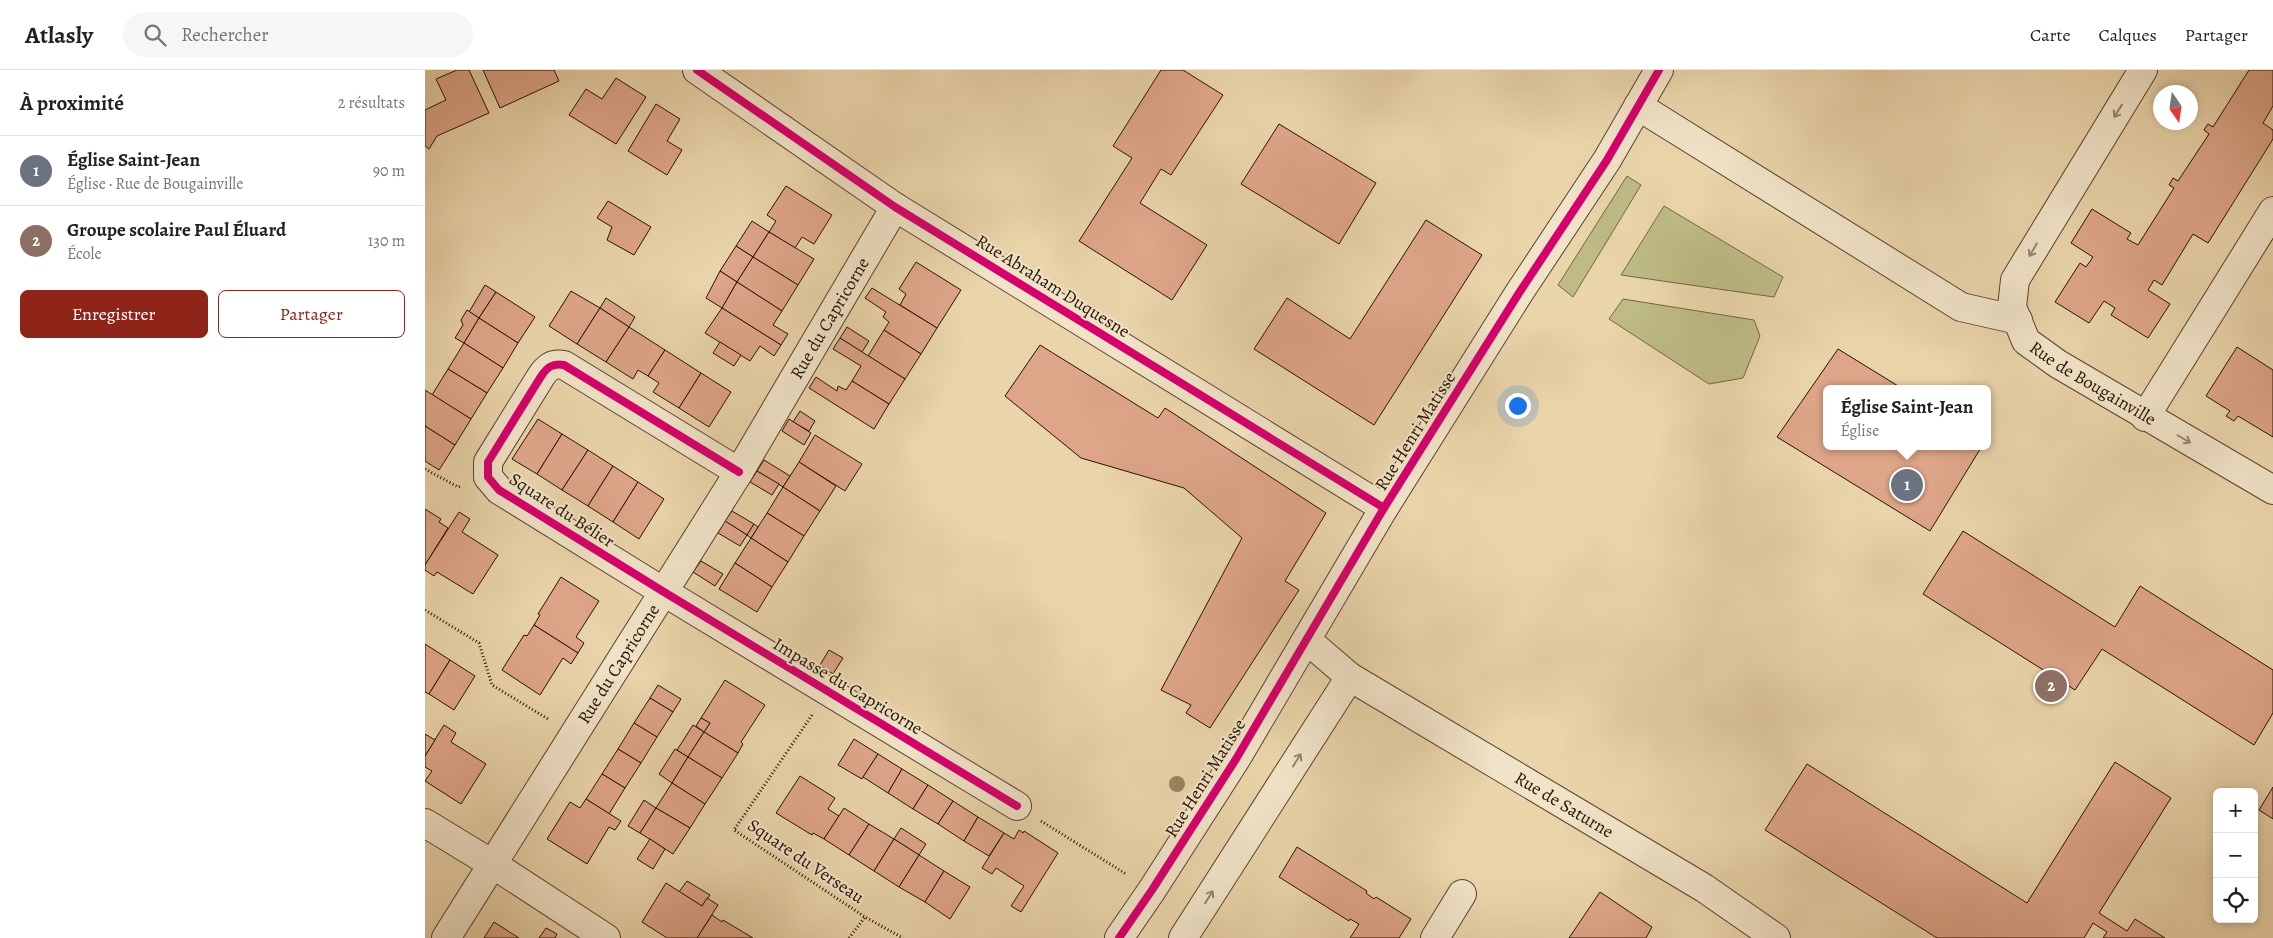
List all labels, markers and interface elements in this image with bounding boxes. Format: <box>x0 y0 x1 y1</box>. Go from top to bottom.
search box <box>123 12 473 57</box>
text: Atlasly <box>25 19 93 51</box>
icon: search <box>141 21 169 49</box>
text: Rechercher <box>181 22 268 48</box>
text: Carte <box>2030 23 2070 47</box>
text: Calques <box>2098 23 2157 47</box>
text: Partager <box>2185 23 2248 47</box>
north arrow <box>2153 85 2198 130</box>
text: À proximité <box>20 89 124 117</box>
text: 2 résultats <box>338 92 405 114</box>
one-way arrow <box>2112 104 2122 118</box>
text: Église Saint-Jean <box>67 147 200 173</box>
text: 1 <box>33 160 39 182</box>
text: 90 m <box>373 160 405 182</box>
text: Église · Rue de Bougainville <box>67 173 243 195</box>
text: Groupe scolaire Paul Éluard <box>67 217 286 243</box>
street label: Rue Abraham Duquesne <box>971 229 1135 343</box>
text: 2 <box>32 230 40 252</box>
text: 130 m <box>368 230 405 252</box>
one-way arrow <box>2027 242 2037 256</box>
text: École <box>67 243 102 265</box>
street label: Rue du Capricorne <box>784 253 875 383</box>
button: Enregistrer <box>20 290 208 338</box>
button: Partager <box>218 290 405 338</box>
street label: Rue de Bougainville <box>2025 335 2161 431</box>
street label: Rue Henri Matisse <box>1369 367 1461 495</box>
popup <box>1823 385 1991 450</box>
your location <box>1505 393 1531 419</box>
text: Église Saint-Jean <box>1840 394 1974 420</box>
text: Église <box>1840 420 1879 442</box>
one-way arrow <box>2176 434 2191 444</box>
pin: 1 <box>1891 466 1923 504</box>
street label: Square du Bélier <box>505 467 619 553</box>
street label: Rue du Capricorne <box>572 599 665 728</box>
street label: Impasse du Capricorne <box>769 632 927 740</box>
pin: 2 <box>2035 667 2067 705</box>
street label: Rue Henri Matisse <box>1159 714 1251 842</box>
one-way arrow <box>1292 754 1302 768</box>
street label: Rue de Saturne <box>1510 766 1618 843</box>
map controls <box>2213 788 2258 923</box>
button: + <box>2213 788 2258 833</box>
street label: Square du Verseau <box>743 813 869 909</box>
button: − <box>2213 833 2258 878</box>
button: locate <box>2213 878 2258 923</box>
one-way arrow <box>1204 890 1214 904</box>

